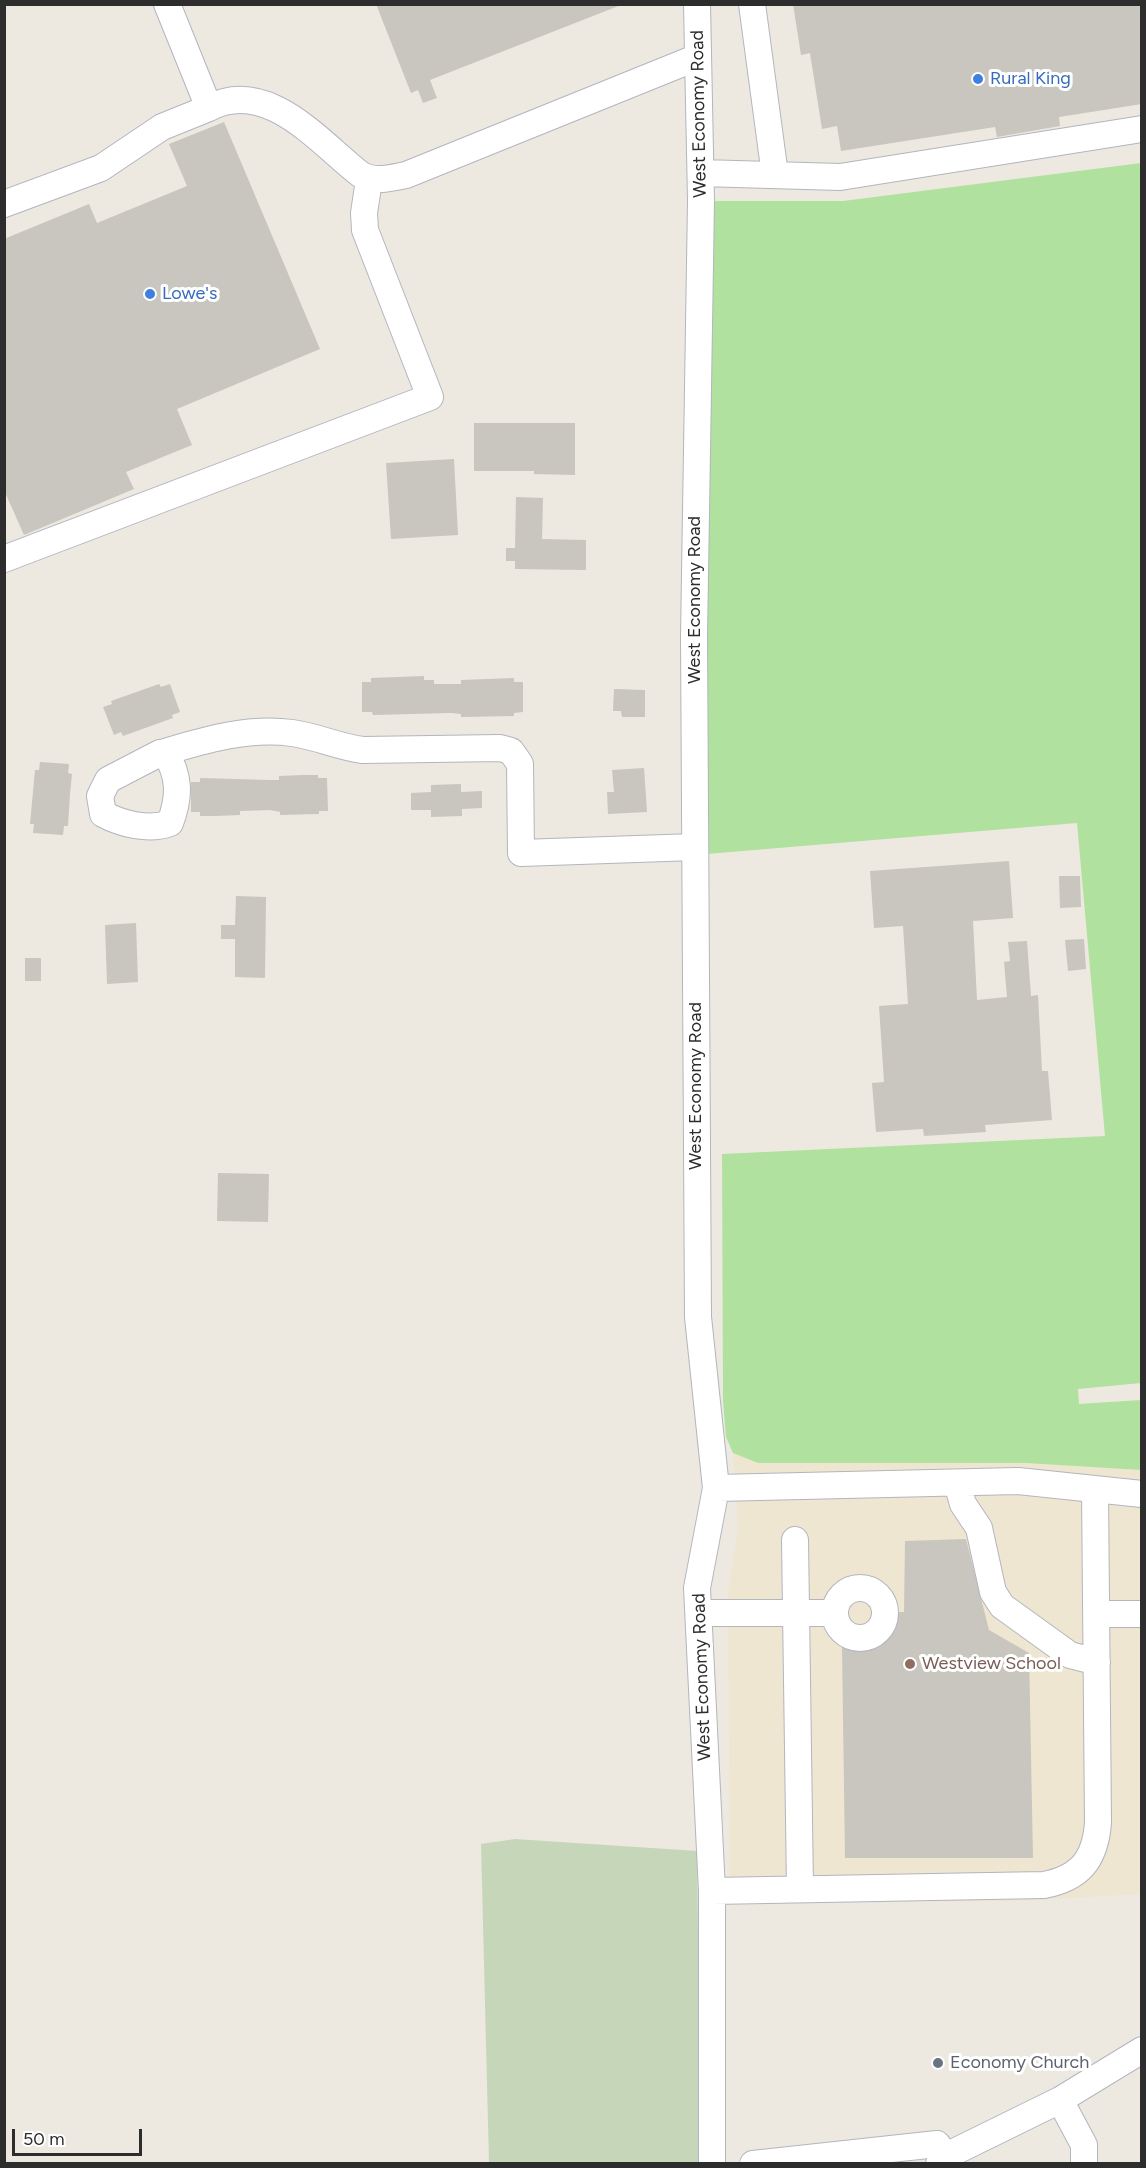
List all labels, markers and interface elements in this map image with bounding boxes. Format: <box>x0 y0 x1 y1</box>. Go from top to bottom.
street label: West Economy Road <box>687 30 711 198</box>
place label: Rural King <box>990 68 1071 90</box>
marker: Rural King <box>971 72 985 86</box>
place label: Lowe's <box>162 283 217 305</box>
marker: Lowe's <box>143 287 157 301</box>
street label: West Economy Road <box>684 516 706 684</box>
street label: West Economy Road <box>685 1002 707 1170</box>
street label: West Economy Road <box>688 1593 716 1761</box>
place label: Westview School <box>922 1653 1061 1675</box>
marker: Westview School <box>903 1657 917 1671</box>
place label: Economy Church <box>950 2052 1089 2074</box>
marker: Economy Church <box>931 2056 945 2070</box>
scale bar <box>15 2117 146 2155</box>
text: 50 m <box>23 2128 65 2150</box>

